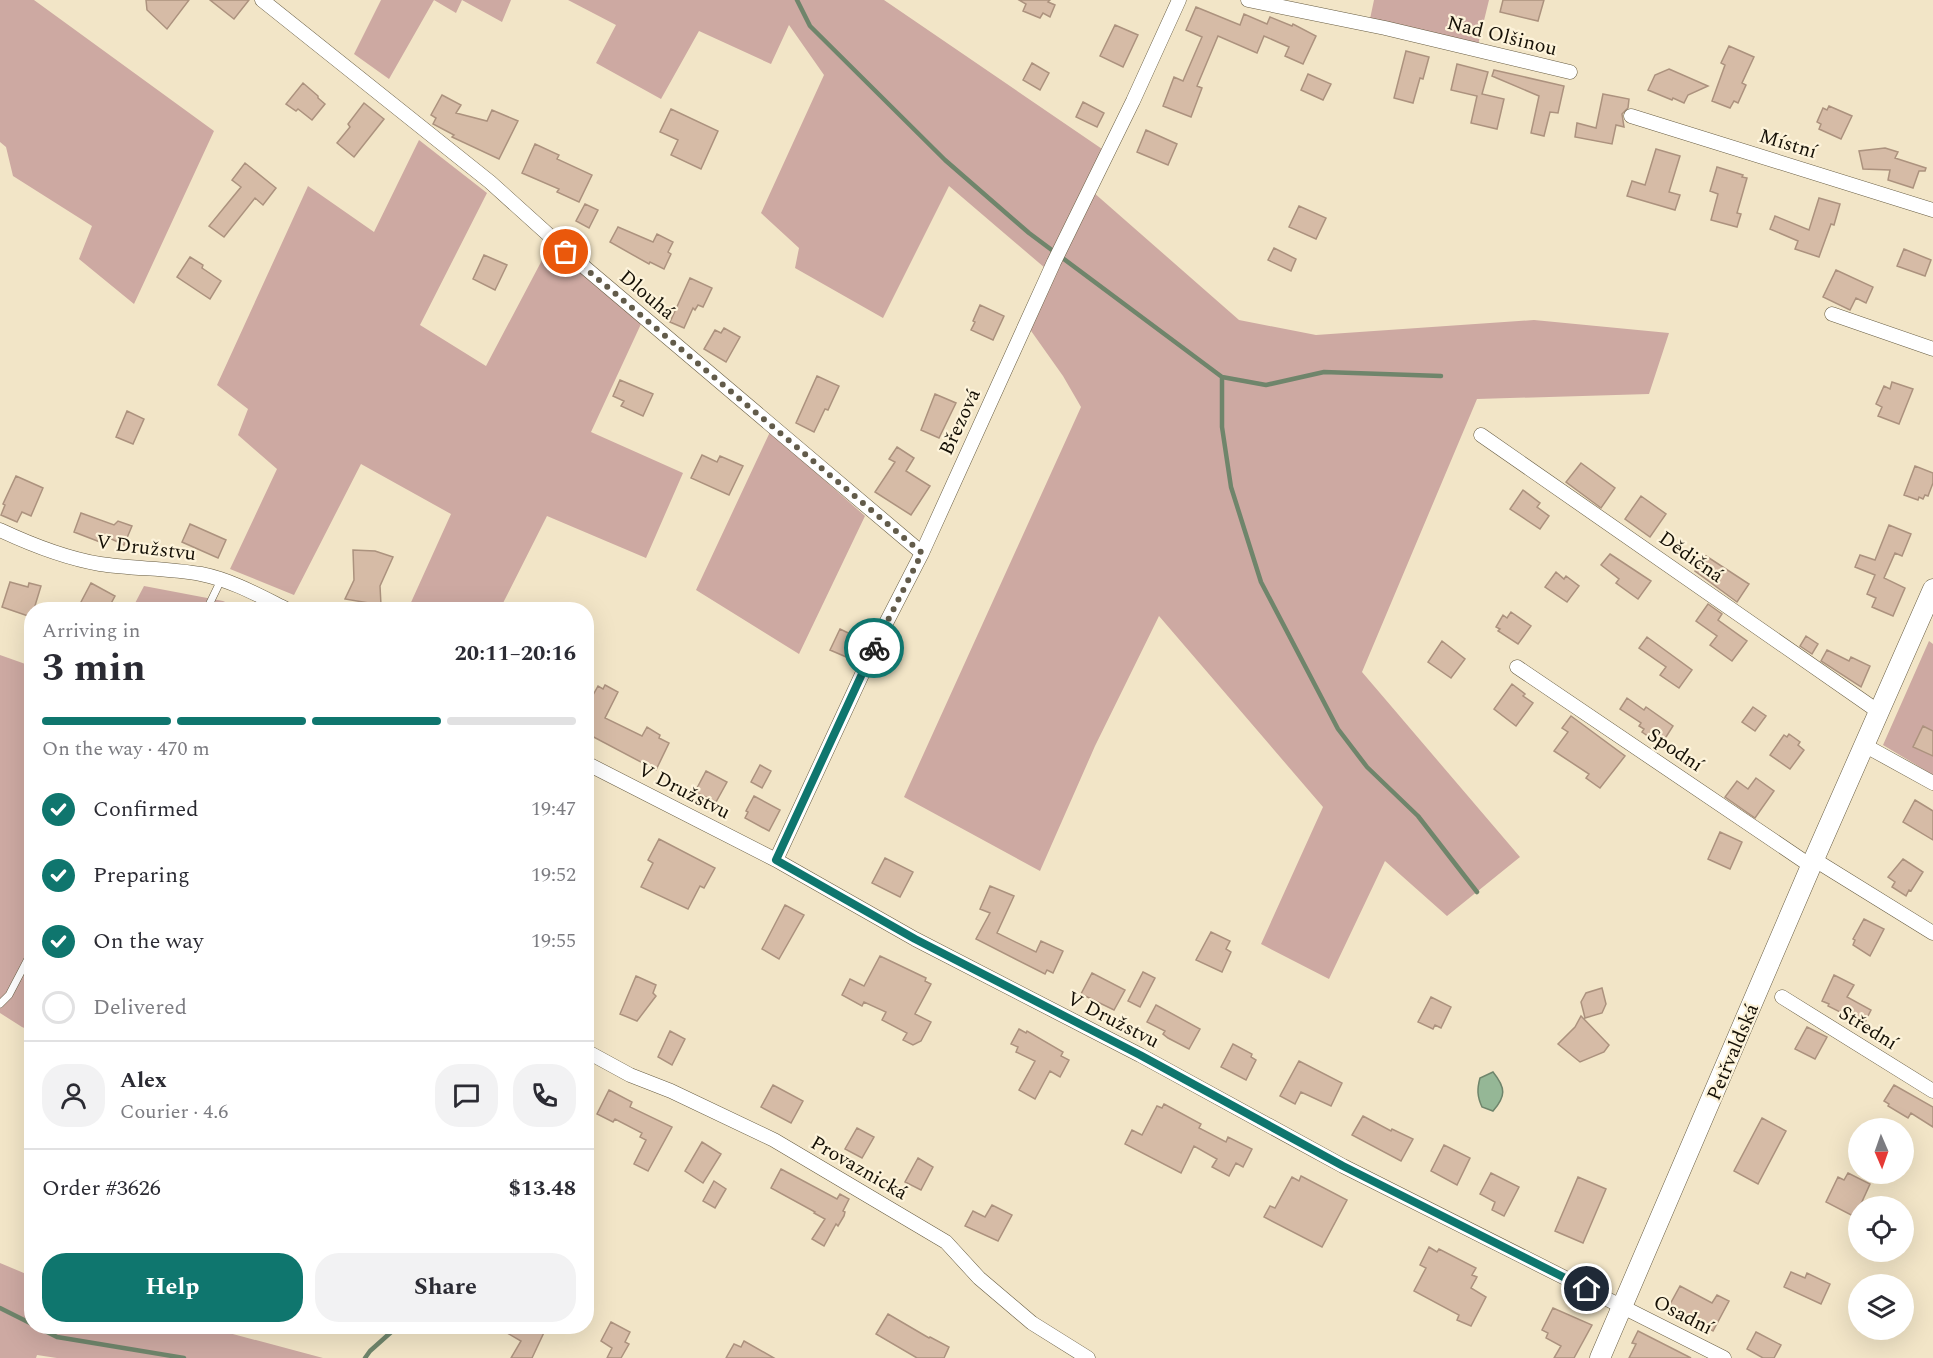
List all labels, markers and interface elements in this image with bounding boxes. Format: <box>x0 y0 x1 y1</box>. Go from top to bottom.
street label: Nad Olšinou <box>1444 8 1560 64</box>
street label: Místní <box>1755 121 1821 167</box>
pin <box>540 226 591 277</box>
icon: bag <box>549 235 582 268</box>
street label: Dlouhá <box>613 263 682 327</box>
street label: Březová <box>932 384 989 460</box>
street label: Dědičná <box>1652 524 1730 590</box>
street label: V Družstvu <box>94 527 198 569</box>
text: Arriving in <box>42 616 140 646</box>
courier <box>844 618 904 678</box>
icon: bike <box>858 632 891 665</box>
text: 20:11–20:16 <box>454 637 576 670</box>
text: 3 min <box>42 639 146 698</box>
street label: Spodní <box>1641 720 1710 780</box>
text: On the way · 470 m <box>42 734 210 764</box>
street label: V Družstvu <box>632 755 736 827</box>
icon: check <box>42 793 75 826</box>
text: Confirmed <box>93 793 199 826</box>
text: 19:47 <box>531 794 576 824</box>
icon: check <box>42 859 75 892</box>
text: Preparing <box>93 859 190 892</box>
text: 19:52 <box>531 860 576 890</box>
icon: check <box>42 925 75 958</box>
text: On the way <box>93 925 204 958</box>
text: 19:55 <box>531 926 576 956</box>
street label: V Družstvu <box>1061 984 1165 1056</box>
text: Delivered <box>93 991 187 1024</box>
street label: Střední <box>1833 998 1904 1058</box>
street label: Petřvaldská <box>1699 999 1767 1105</box>
button: person <box>42 1064 105 1127</box>
text: Alex <box>120 1064 167 1097</box>
button: chat <box>435 1064 498 1127</box>
button: phone <box>513 1064 576 1127</box>
text: Courier · 4.6 <box>120 1097 228 1127</box>
north arrow <box>1848 1118 1914 1184</box>
map controls <box>1848 1118 1914 1340</box>
street label: Provaznická <box>805 1128 914 1208</box>
text: Order #3626 <box>42 1172 161 1205</box>
text: $13.48 <box>508 1172 576 1205</box>
button: locate <box>1848 1196 1914 1262</box>
button: Help <box>42 1253 303 1322</box>
button: Share <box>315 1253 576 1322</box>
pin <box>1561 1263 1612 1314</box>
icon: home <box>1570 1272 1603 1305</box>
button: layers <box>1848 1274 1914 1340</box>
street label: Osadní <box>1648 1287 1719 1343</box>

